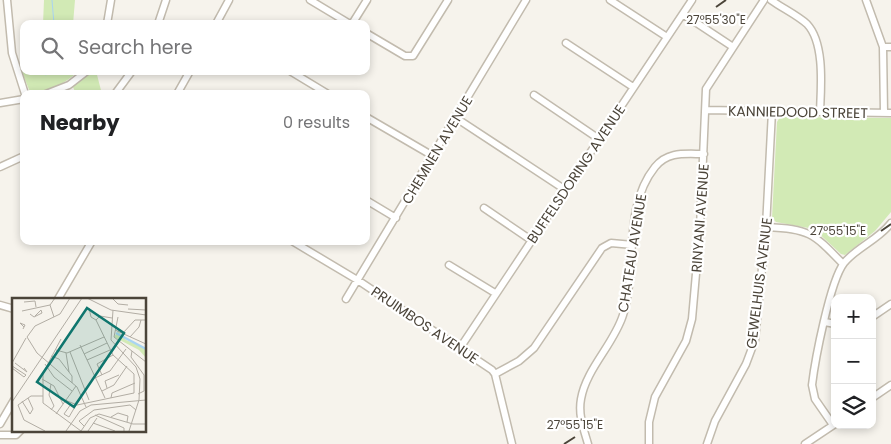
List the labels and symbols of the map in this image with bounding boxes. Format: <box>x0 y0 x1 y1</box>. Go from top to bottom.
text: 27°55'30"E <box>686 11 746 28</box>
street label: CHEMNEN AVENUE <box>397 92 477 208</box>
street label: BUFFELSDORING AVENUE <box>522 101 630 247</box>
street label: KANNIEDOOD STREET <box>728 101 869 123</box>
street label: RINYANI AVENUE <box>686 163 714 273</box>
street label: CHATEAU AVENUE <box>613 192 651 314</box>
street label: GEWELHUIS AVENUE <box>741 216 777 350</box>
text: 27°55'15"E <box>810 222 866 239</box>
street label: PRUIMBOS AVENUE <box>367 282 483 368</box>
inset map <box>12 298 146 432</box>
text: 27°55'15"E <box>547 416 603 433</box>

